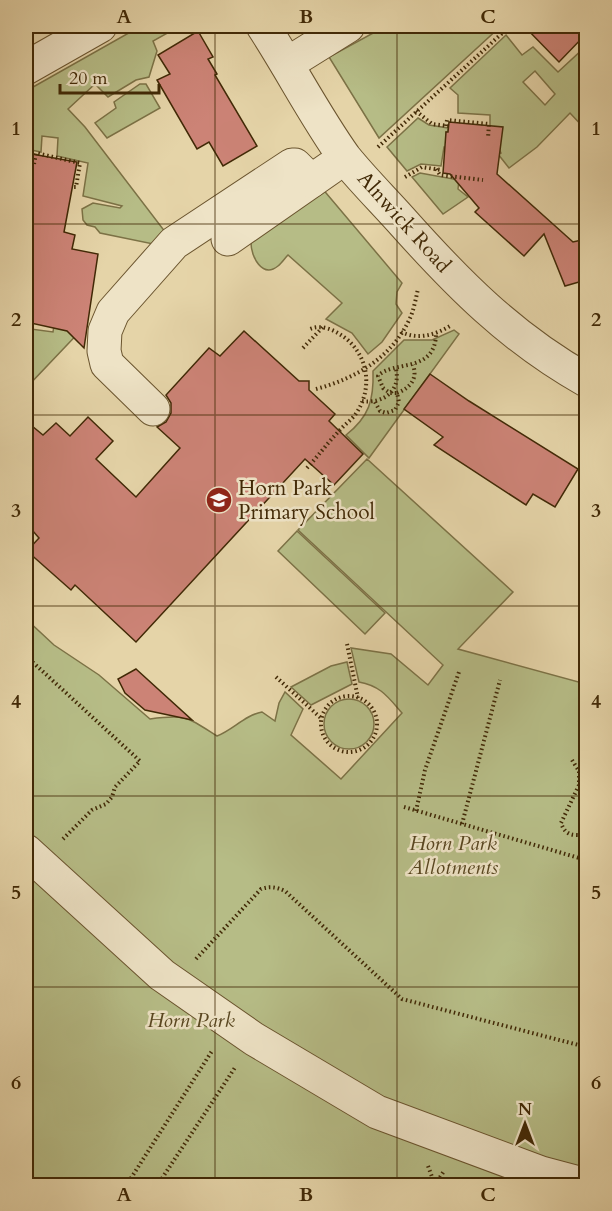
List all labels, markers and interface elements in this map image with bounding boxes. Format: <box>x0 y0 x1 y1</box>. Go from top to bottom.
text: A <box>116 3 132 30</box>
text: B <box>299 3 313 30</box>
text: C <box>480 3 496 30</box>
scale bar <box>60 57 159 95</box>
text: 20 m <box>69 66 108 91</box>
text: 1 <box>11 115 21 142</box>
text: 1 <box>591 115 601 142</box>
street label: Alnwick Road <box>351 165 457 279</box>
text: 2 <box>11 306 21 333</box>
text: 2 <box>591 306 601 333</box>
place label: Horn Park Primary School <box>238 474 375 527</box>
school or university icon: Horn Park Primary School <box>204 485 234 515</box>
text: 3 <box>11 497 21 524</box>
text: 3 <box>591 497 601 524</box>
text: 4 <box>11 688 21 715</box>
text: 4 <box>591 688 601 715</box>
park label: Horn Park Allotments <box>407 829 498 882</box>
text: 5 <box>11 879 21 906</box>
text: 5 <box>591 879 601 906</box>
park label: Horn Park <box>147 1006 235 1035</box>
text: 6 <box>11 1069 21 1096</box>
text: 6 <box>591 1069 601 1096</box>
north arrow <box>495 1094 555 1154</box>
text: N <box>518 1099 532 1121</box>
text: A <box>116 1181 132 1208</box>
text: B <box>299 1181 313 1208</box>
text: C <box>480 1181 496 1208</box>

